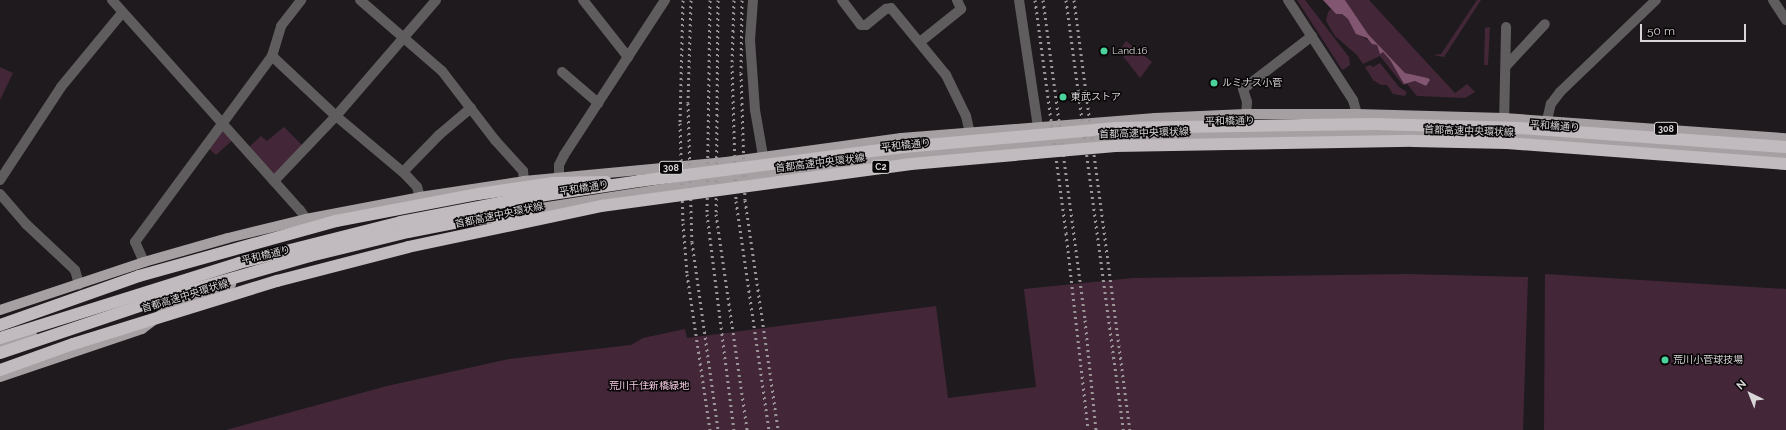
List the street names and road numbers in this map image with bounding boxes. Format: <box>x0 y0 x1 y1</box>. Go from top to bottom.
street label: 平和橋通り <box>1205 115 1255 127</box>
street label: 平和橋通り <box>1530 118 1580 134</box>
road number: 308 <box>1654 122 1678 136</box>
street label: 首都高速中央環状線 <box>1424 123 1514 139</box>
street label: 首都高速中央環状線 <box>1099 125 1189 141</box>
street label: 平和橋通り <box>881 136 931 154</box>
street label: 首都高速中央環状線 <box>775 152 865 174</box>
road number: C2 <box>871 160 891 174</box>
road number: 308 <box>659 161 683 175</box>
street label: 平和橋通り <box>558 178 610 198</box>
street label: 首都高速中央環状線 <box>454 200 544 230</box>
street label: 平和橋通り <box>240 244 292 266</box>
street label: 首都高速中央環状線 <box>140 277 230 315</box>

